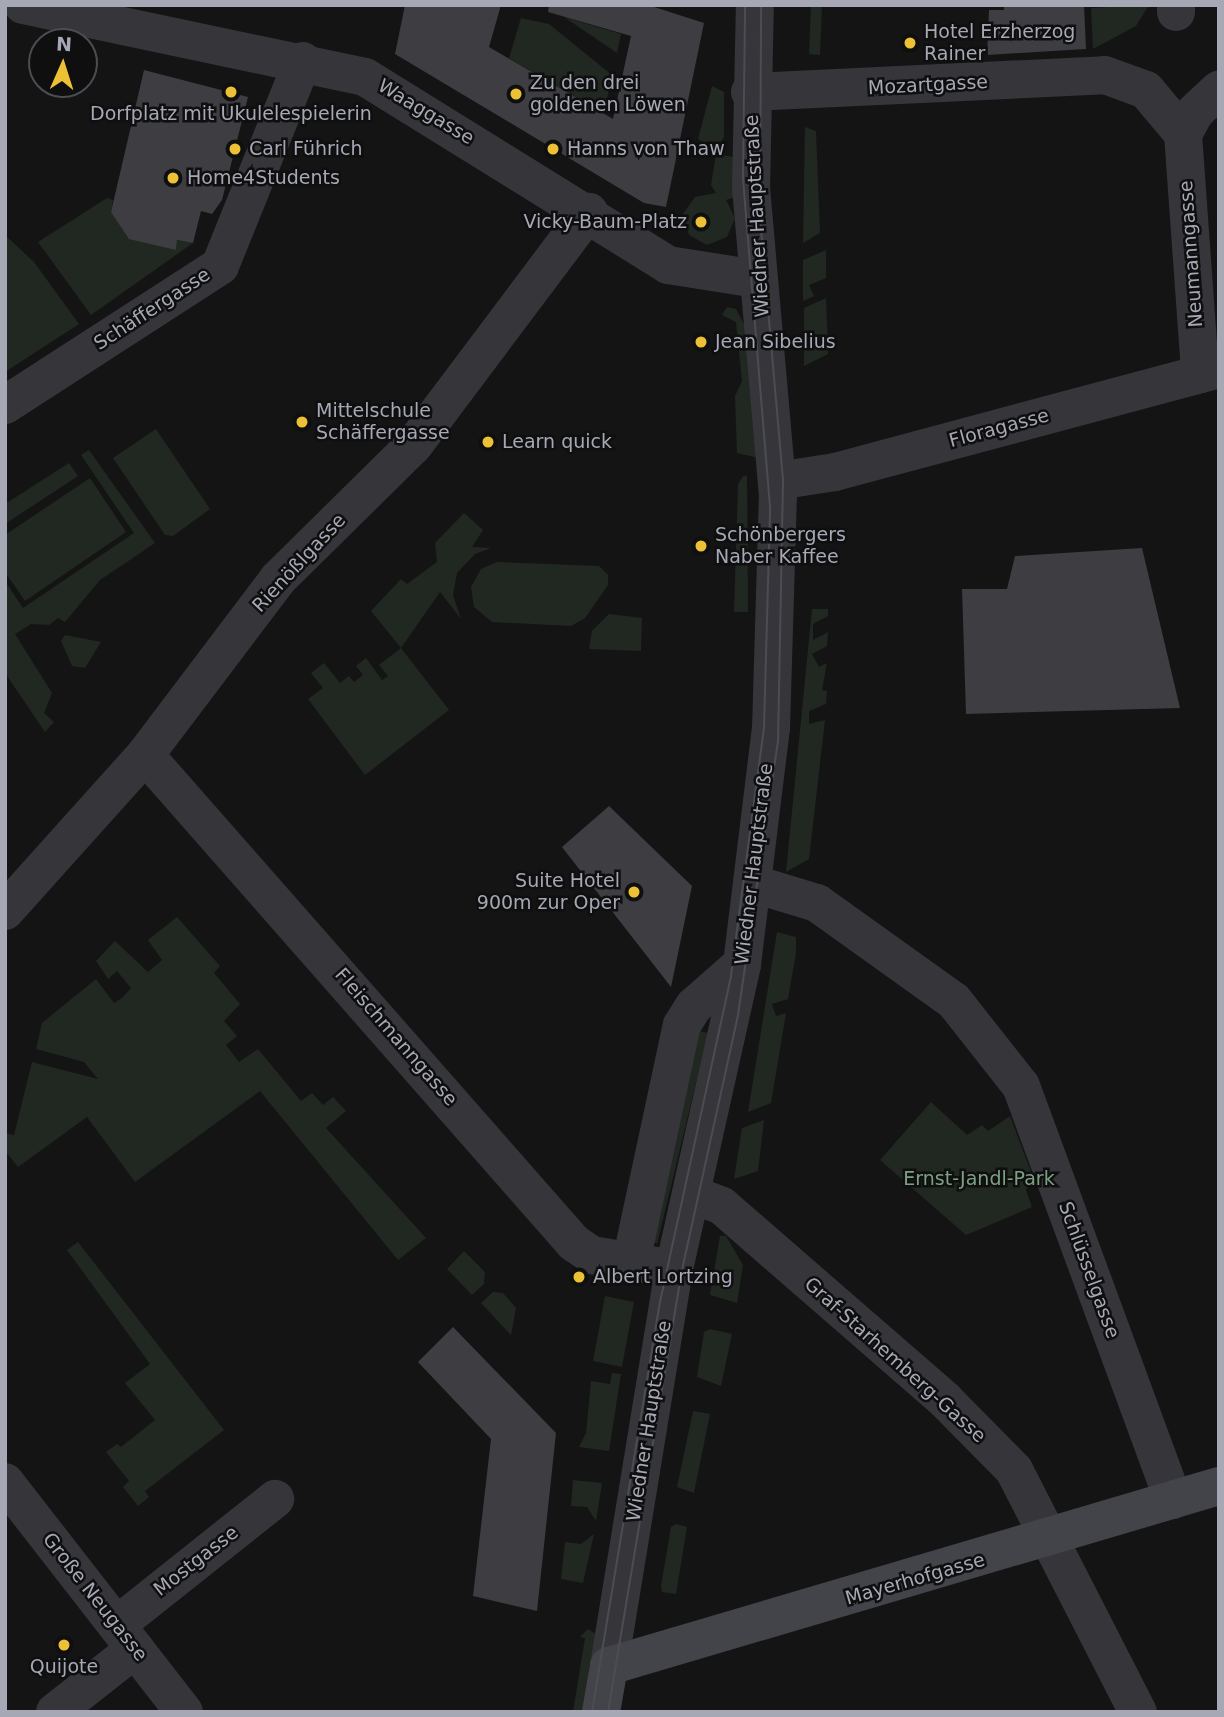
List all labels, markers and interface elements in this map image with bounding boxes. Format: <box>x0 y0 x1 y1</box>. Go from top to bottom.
place label: Hotel Erzherzog Rainer <box>924 21 1075 65</box>
north arrow <box>28 28 98 98</box>
text: N <box>55 33 73 55</box>
marker: Hotel Erzherzog Rainer <box>902 35 918 51</box>
street label: Mozartgasse <box>867 70 989 100</box>
place label: Zu den drei goldenen Löwen <box>530 72 686 116</box>
street label: Waaggasse <box>374 74 478 150</box>
marker: Dorfplatz mit Ukulelespielerin <box>223 84 239 100</box>
marker: Zu den drei goldenen Löwen <box>508 86 524 102</box>
place label: Dorfplatz mit Ukulelespielerin <box>90 103 372 125</box>
street label: Wiedner Hauptstraße <box>740 114 774 318</box>
place label: Carl Führich <box>249 138 363 160</box>
place label: Hanns von Thaw <box>567 138 725 160</box>
marker: Carl Führich <box>227 141 243 157</box>
marker: Hanns von Thaw <box>545 141 561 157</box>
place label: Home4Students <box>187 167 340 189</box>
marker: Home4Students <box>165 170 181 186</box>
street label: Neumanngasse <box>1174 180 1208 328</box>
place label: Vicky-Baum-Platz <box>523 211 687 233</box>
marker: Vicky-Baum-Platz <box>693 214 709 230</box>
street label: Schäffergasse <box>90 263 214 355</box>
place label: Jean Sibelius <box>715 331 836 353</box>
marker: Jean Sibelius <box>693 334 709 350</box>
place label: Mittelschule Schäffergasse <box>316 400 450 444</box>
street label: Floragasse <box>947 404 1051 452</box>
marker: Mittelschule Schäffergasse <box>294 414 310 430</box>
place label: Learn quick <box>502 431 612 453</box>
marker: Learn quick <box>480 434 496 450</box>
street label: Rienößlgasse <box>248 509 350 617</box>
place label: Schönbergers Naber Kaffee <box>715 524 846 568</box>
marker: Schönbergers Naber Kaffee <box>693 538 709 554</box>
street label: Wiedner Hauptstraße <box>730 762 778 966</box>
place label: Suite Hotel 900m zur Oper <box>477 870 620 914</box>
marker: Suite Hotel 900m zur Oper <box>626 884 642 900</box>
street label: Fleischmanngasse <box>330 963 462 1111</box>
park label: Ernst-Jandl-Park <box>903 1168 1055 1190</box>
street label: Schlüsselgasse <box>1054 1199 1124 1341</box>
place label: Albert Lortzing <box>593 1266 733 1288</box>
marker: Albert Lortzing <box>571 1269 587 1285</box>
street label: Graf-Starhemberg-Gasse <box>800 1272 990 1448</box>
street label: Wiedner Hauptstraße <box>622 1319 676 1523</box>
street label: Mostgasse <box>149 1521 243 1601</box>
street label: Große Neugasse <box>38 1528 152 1666</box>
street label: Mayerhofgasse <box>843 1548 987 1610</box>
marker: Quijote <box>56 1637 72 1653</box>
place label: Quijote <box>30 1656 98 1678</box>

